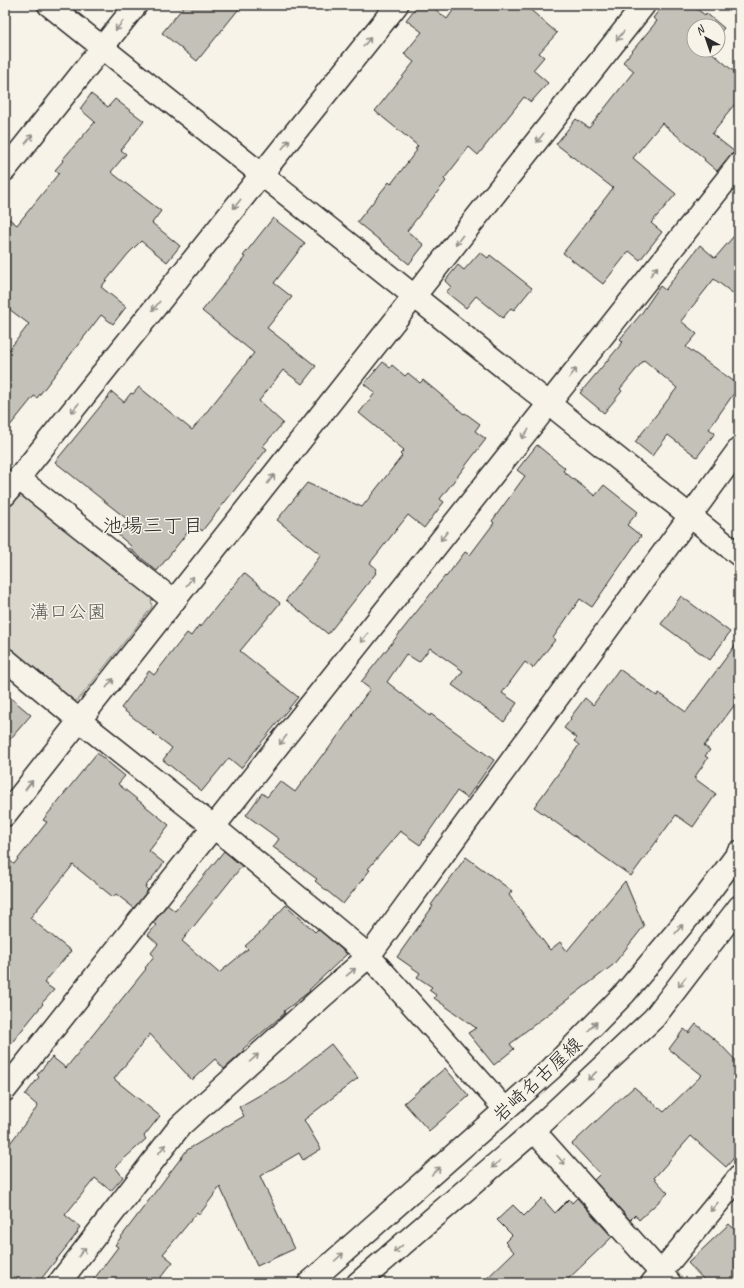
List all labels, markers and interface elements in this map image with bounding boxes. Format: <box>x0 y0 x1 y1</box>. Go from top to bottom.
north arrow <box>686 18 726 58</box>
one-way arrow <box>114 21 123 32</box>
text: N <box>692 21 708 38</box>
one-way arrow <box>616 30 625 41</box>
one-way arrow <box>363 37 372 48</box>
one-way arrow <box>535 132 544 143</box>
one-way arrow <box>25 134 34 145</box>
one-way arrow <box>281 138 290 149</box>
one-way arrow <box>233 199 241 210</box>
one-way arrow <box>455 234 463 245</box>
one-way arrow <box>650 266 658 277</box>
one-way arrow <box>151 301 160 311</box>
one-way arrow <box>569 368 577 379</box>
one-way arrow <box>70 402 79 413</box>
one-way arrow <box>520 429 529 440</box>
one-way arrow <box>266 473 275 484</box>
district label: 池場三丁目 <box>103 513 203 538</box>
one-way arrow <box>440 531 448 542</box>
one-way arrow <box>186 575 195 586</box>
park label: 溝口公園 <box>30 600 106 624</box>
one-way arrow <box>359 633 368 644</box>
one-way arrow <box>106 677 114 688</box>
one-way arrow <box>279 735 287 746</box>
one-way arrow <box>25 779 34 790</box>
one-way arrow <box>675 923 684 934</box>
one-way arrow <box>346 967 356 976</box>
one-way arrow <box>677 977 686 988</box>
one-way arrow <box>588 1021 598 1031</box>
street label: 岩崎名古屋線 <box>488 1032 588 1127</box>
one-way arrow <box>249 1053 259 1063</box>
one-way arrow <box>587 1072 598 1081</box>
one-way arrow <box>157 1144 166 1155</box>
one-way arrow <box>556 1155 565 1165</box>
one-way arrow <box>491 1159 502 1168</box>
one-way arrow <box>431 1166 441 1175</box>
one-way arrow <box>710 1202 719 1213</box>
one-way arrow <box>392 1244 403 1253</box>
one-way arrow <box>78 1247 87 1258</box>
one-way arrow <box>333 1253 343 1262</box>

